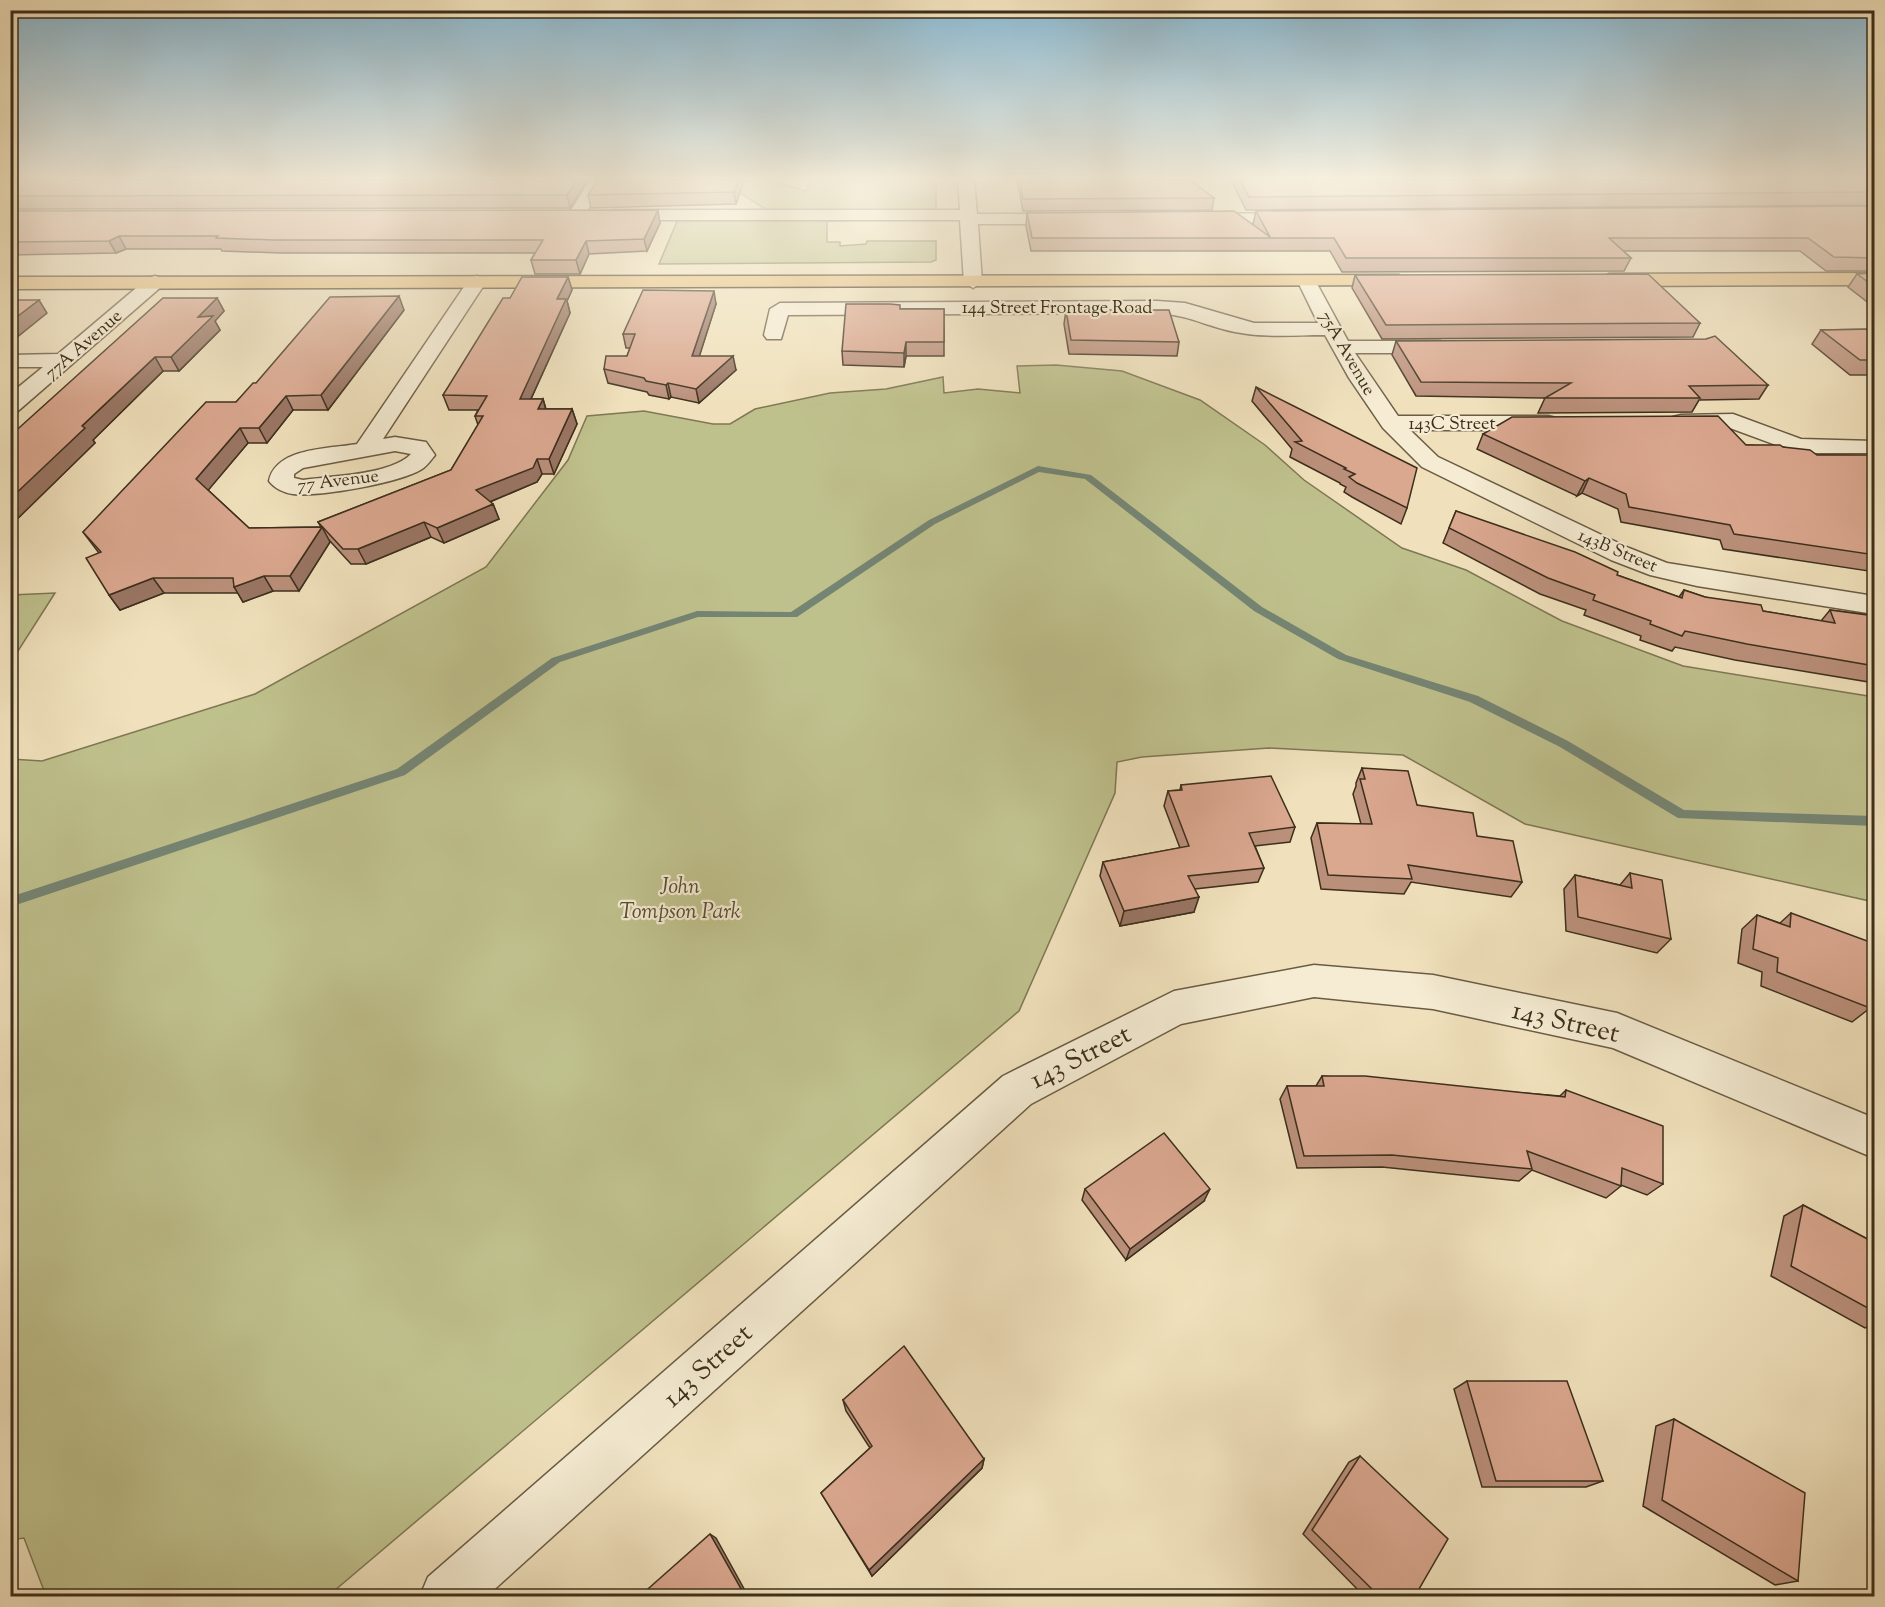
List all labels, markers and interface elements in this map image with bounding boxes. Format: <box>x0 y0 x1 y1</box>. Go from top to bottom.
street label: 144 Street Frontage Road <box>962 296 1152 322</box>
street label: 77A Avenue <box>40 304 129 387</box>
street label: 75A Avenue <box>1312 307 1381 401</box>
street label: 143C Street <box>1408 412 1496 438</box>
street label: 77 Avenue <box>296 464 381 500</box>
street label: 143B Street <box>1573 523 1661 580</box>
park label: John Tompson Park <box>619 872 741 929</box>
street label: 143 Street <box>1508 992 1623 1055</box>
street label: 143 Street <box>1024 1016 1139 1100</box>
street label: 143 Street <box>655 1316 762 1418</box>

